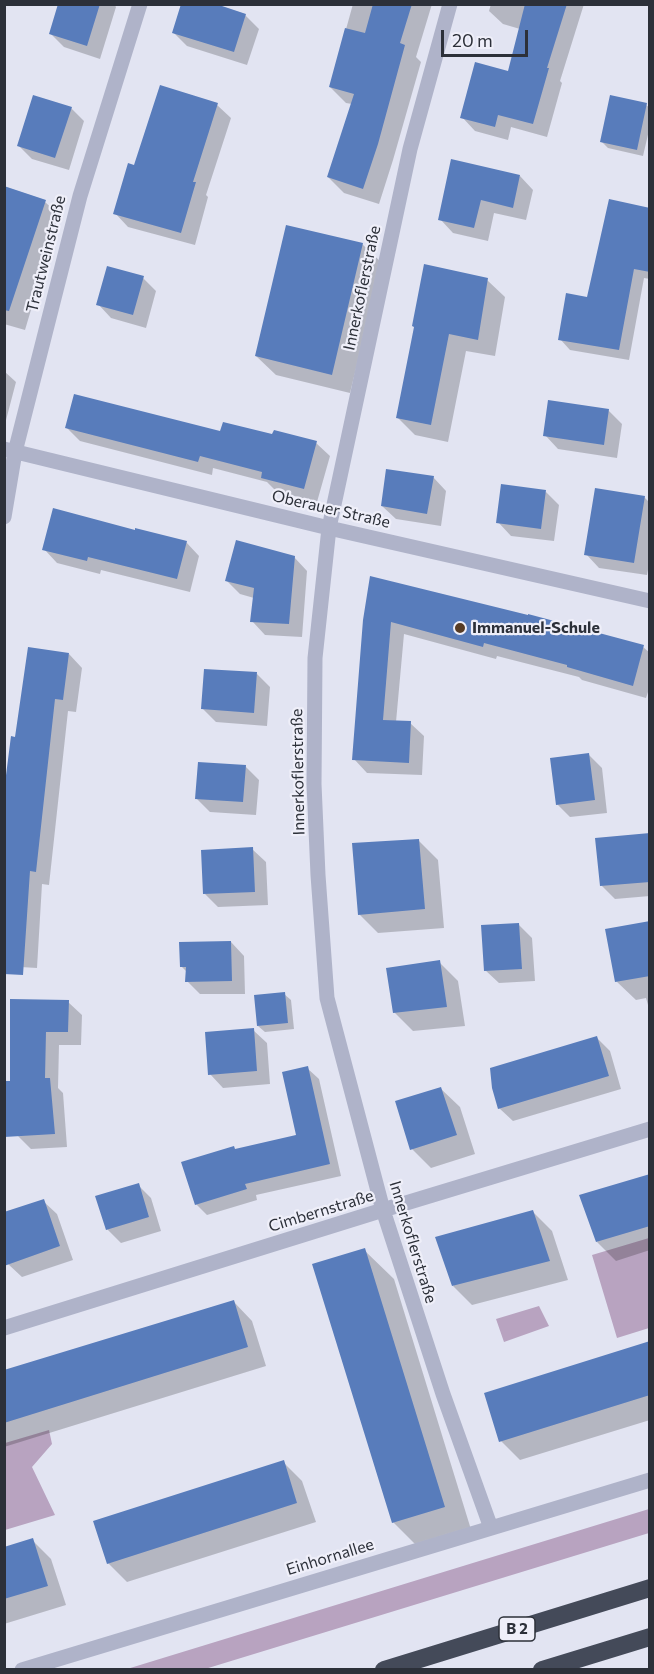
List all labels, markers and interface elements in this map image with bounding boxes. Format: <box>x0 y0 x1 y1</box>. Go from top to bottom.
scale bar <box>444 18 531 56</box>
text: 20 m <box>452 29 493 51</box>
street label: Trautweinstraße <box>22 194 70 314</box>
street label: Innerkoflerstraße <box>339 224 385 352</box>
street label: Oberauer Straße <box>270 486 392 532</box>
place label: Immanuel-Schule <box>472 618 600 638</box>
marker: Immanuel-Schule <box>453 621 467 635</box>
street label: Innerkoflerstraße <box>287 708 309 836</box>
street label: Innerkoflerstraße <box>385 1179 441 1305</box>
street label: Cimbernstraße <box>266 1186 376 1236</box>
street label: Einhornallee <box>284 1535 376 1579</box>
road number: B 2 <box>499 1617 535 1641</box>

